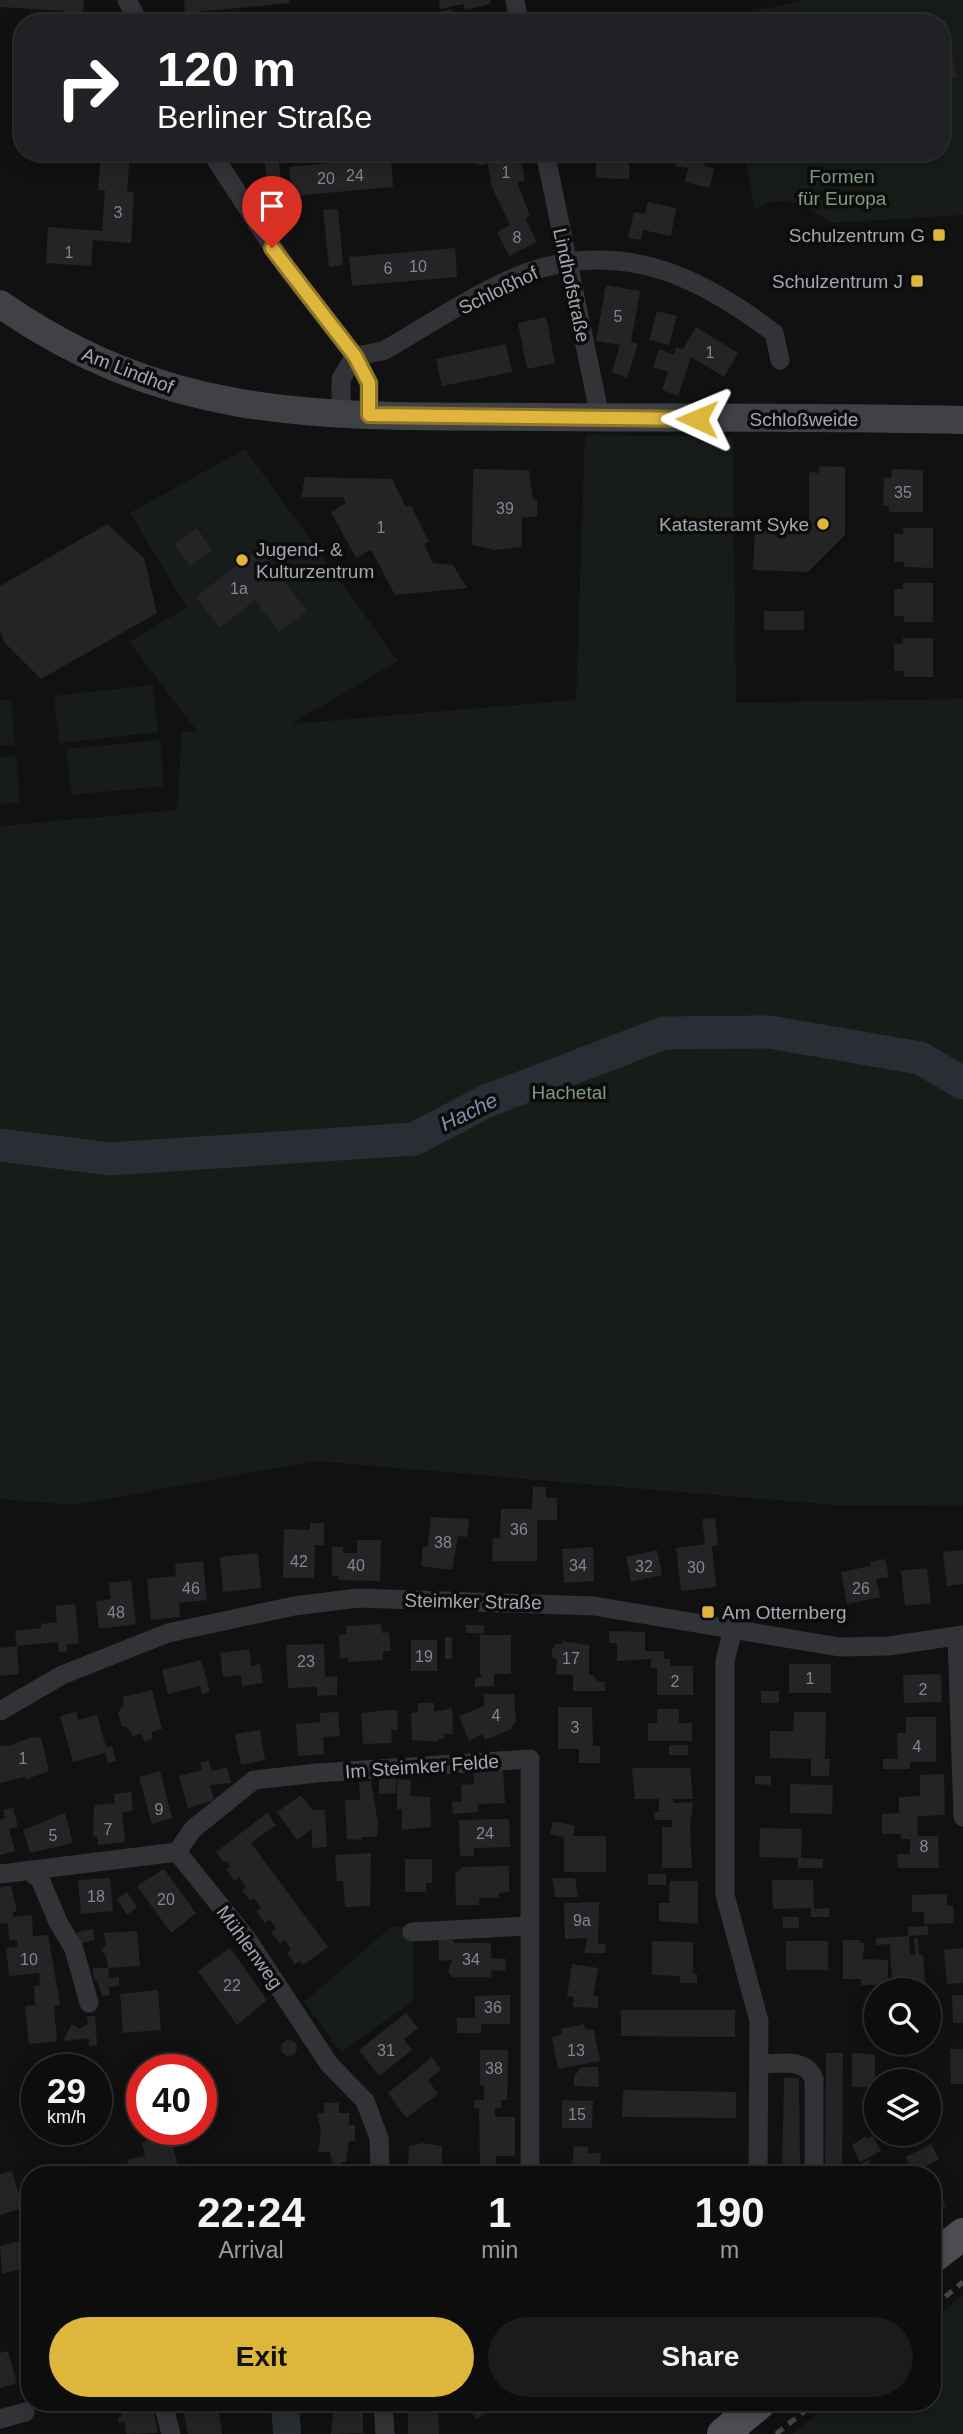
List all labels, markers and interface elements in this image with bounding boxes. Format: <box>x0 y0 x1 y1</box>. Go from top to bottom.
icon: right <box>42 42 133 133</box>
text: 120 m <box>157 42 296 96</box>
text: Berliner Straße <box>157 99 372 135</box>
house number: 1 <box>502 164 511 181</box>
park label: Formen für Europa <box>798 166 887 209</box>
house number: 24 <box>346 167 364 184</box>
house number: 20 <box>317 170 335 187</box>
pin <box>242 176 302 248</box>
icon: arrive <box>253 187 291 225</box>
house number: 3 <box>114 204 123 221</box>
place label: Schulzentrum G <box>789 225 925 246</box>
street label: Lindhofstraße <box>549 226 594 344</box>
marker: Schulzentrum G <box>931 227 947 243</box>
house number: 8 <box>513 229 522 246</box>
house number: 1 <box>65 244 74 261</box>
house number: 10 <box>409 258 427 275</box>
house number: 6 <box>384 260 393 277</box>
street label: Schloßhof <box>455 262 542 319</box>
place label: Schulzentrum J <box>772 271 903 292</box>
marker: Schulzentrum J <box>909 273 925 289</box>
house number: 5 <box>614 308 623 325</box>
street label: Am Lindhof <box>79 343 177 398</box>
house number: 1 <box>706 344 715 361</box>
position arrow <box>660 382 734 456</box>
street label: Schloßweide <box>750 409 858 430</box>
house number: 35 <box>894 484 912 501</box>
house number: 39 <box>496 500 514 517</box>
place label: Katasteramt Syke <box>659 514 809 535</box>
marker: Katasteramt Syke <box>815 516 831 532</box>
house number: 1 <box>377 519 386 536</box>
place label: Jugend- & Kulturzentrum <box>256 539 374 582</box>
marker: Jugend- & Kulturzentrum <box>234 552 250 568</box>
house number: 1a <box>230 580 248 597</box>
park label: Hachetal <box>532 1082 607 1103</box>
water label: Hache <box>436 1088 501 1135</box>
house number: 36 <box>510 1521 528 1538</box>
house number: 38 <box>434 1534 452 1551</box>
house number: 42 <box>290 1553 308 1570</box>
house number: 40 <box>347 1557 365 1574</box>
house number: 34 <box>569 1557 587 1574</box>
house number: 32 <box>635 1558 653 1575</box>
house number: 30 <box>687 1559 705 1576</box>
house number: 46 <box>182 1580 200 1597</box>
house number: 26 <box>852 1580 870 1597</box>
street label: Steimker Straße <box>404 1590 542 1613</box>
place label: Am Otternberg <box>722 1602 847 1623</box>
house number: 48 <box>107 1604 125 1621</box>
marker: Am Otternberg <box>700 1604 716 1620</box>
house number: 19 <box>415 1648 433 1665</box>
house number: 17 <box>562 1650 580 1667</box>
house number: 23 <box>297 1653 315 1670</box>
house number: 1 <box>806 1670 815 1687</box>
house number: 2 <box>671 1673 680 1690</box>
house number: 2 <box>919 1681 928 1698</box>
house number: 4 <box>492 1707 501 1724</box>
house number: 3 <box>571 1719 580 1736</box>
house number: 4 <box>913 1738 922 1755</box>
house number: 1 <box>19 1750 28 1767</box>
street label: Im Steimker Felde <box>344 1751 500 1782</box>
house number: 9 <box>155 1801 164 1818</box>
house number: 7 <box>104 1821 113 1838</box>
house number: 24 <box>476 1825 494 1842</box>
house number: 5 <box>49 1827 58 1844</box>
house number: 8 <box>920 1838 929 1855</box>
house number: 18 <box>87 1888 105 1905</box>
house number: 20 <box>157 1891 175 1908</box>
street label: Mühlenweg <box>213 1902 287 1993</box>
house number: 9a <box>573 1912 591 1929</box>
house number: 10 <box>20 1951 38 1968</box>
house number: 34 <box>462 1951 480 1968</box>
house number: 22 <box>223 1977 241 1994</box>
map controls <box>864 1978 941 2146</box>
button: search <box>864 1978 941 2055</box>
house number: 36 <box>484 1999 502 2016</box>
house number: 31 <box>377 2042 395 2059</box>
house number: 13 <box>567 2042 585 2059</box>
speed limit sign: 40 <box>126 2054 217 2145</box>
house number: 38 <box>485 2060 503 2077</box>
button: layers <box>864 2069 941 2146</box>
text: 29 <box>47 2071 86 2110</box>
house number: 15 <box>568 2106 586 2123</box>
text: km/h <box>47 2107 86 2127</box>
text: 22:24 <box>197 2189 305 2236</box>
text: 1 <box>488 2189 511 2236</box>
text: 190 <box>695 2189 765 2236</box>
text: Arrival <box>218 2237 284 2263</box>
text: min <box>481 2237 518 2263</box>
text: m <box>720 2237 739 2263</box>
button: Exit <box>49 2317 474 2397</box>
button: Share <box>488 2317 913 2397</box>

